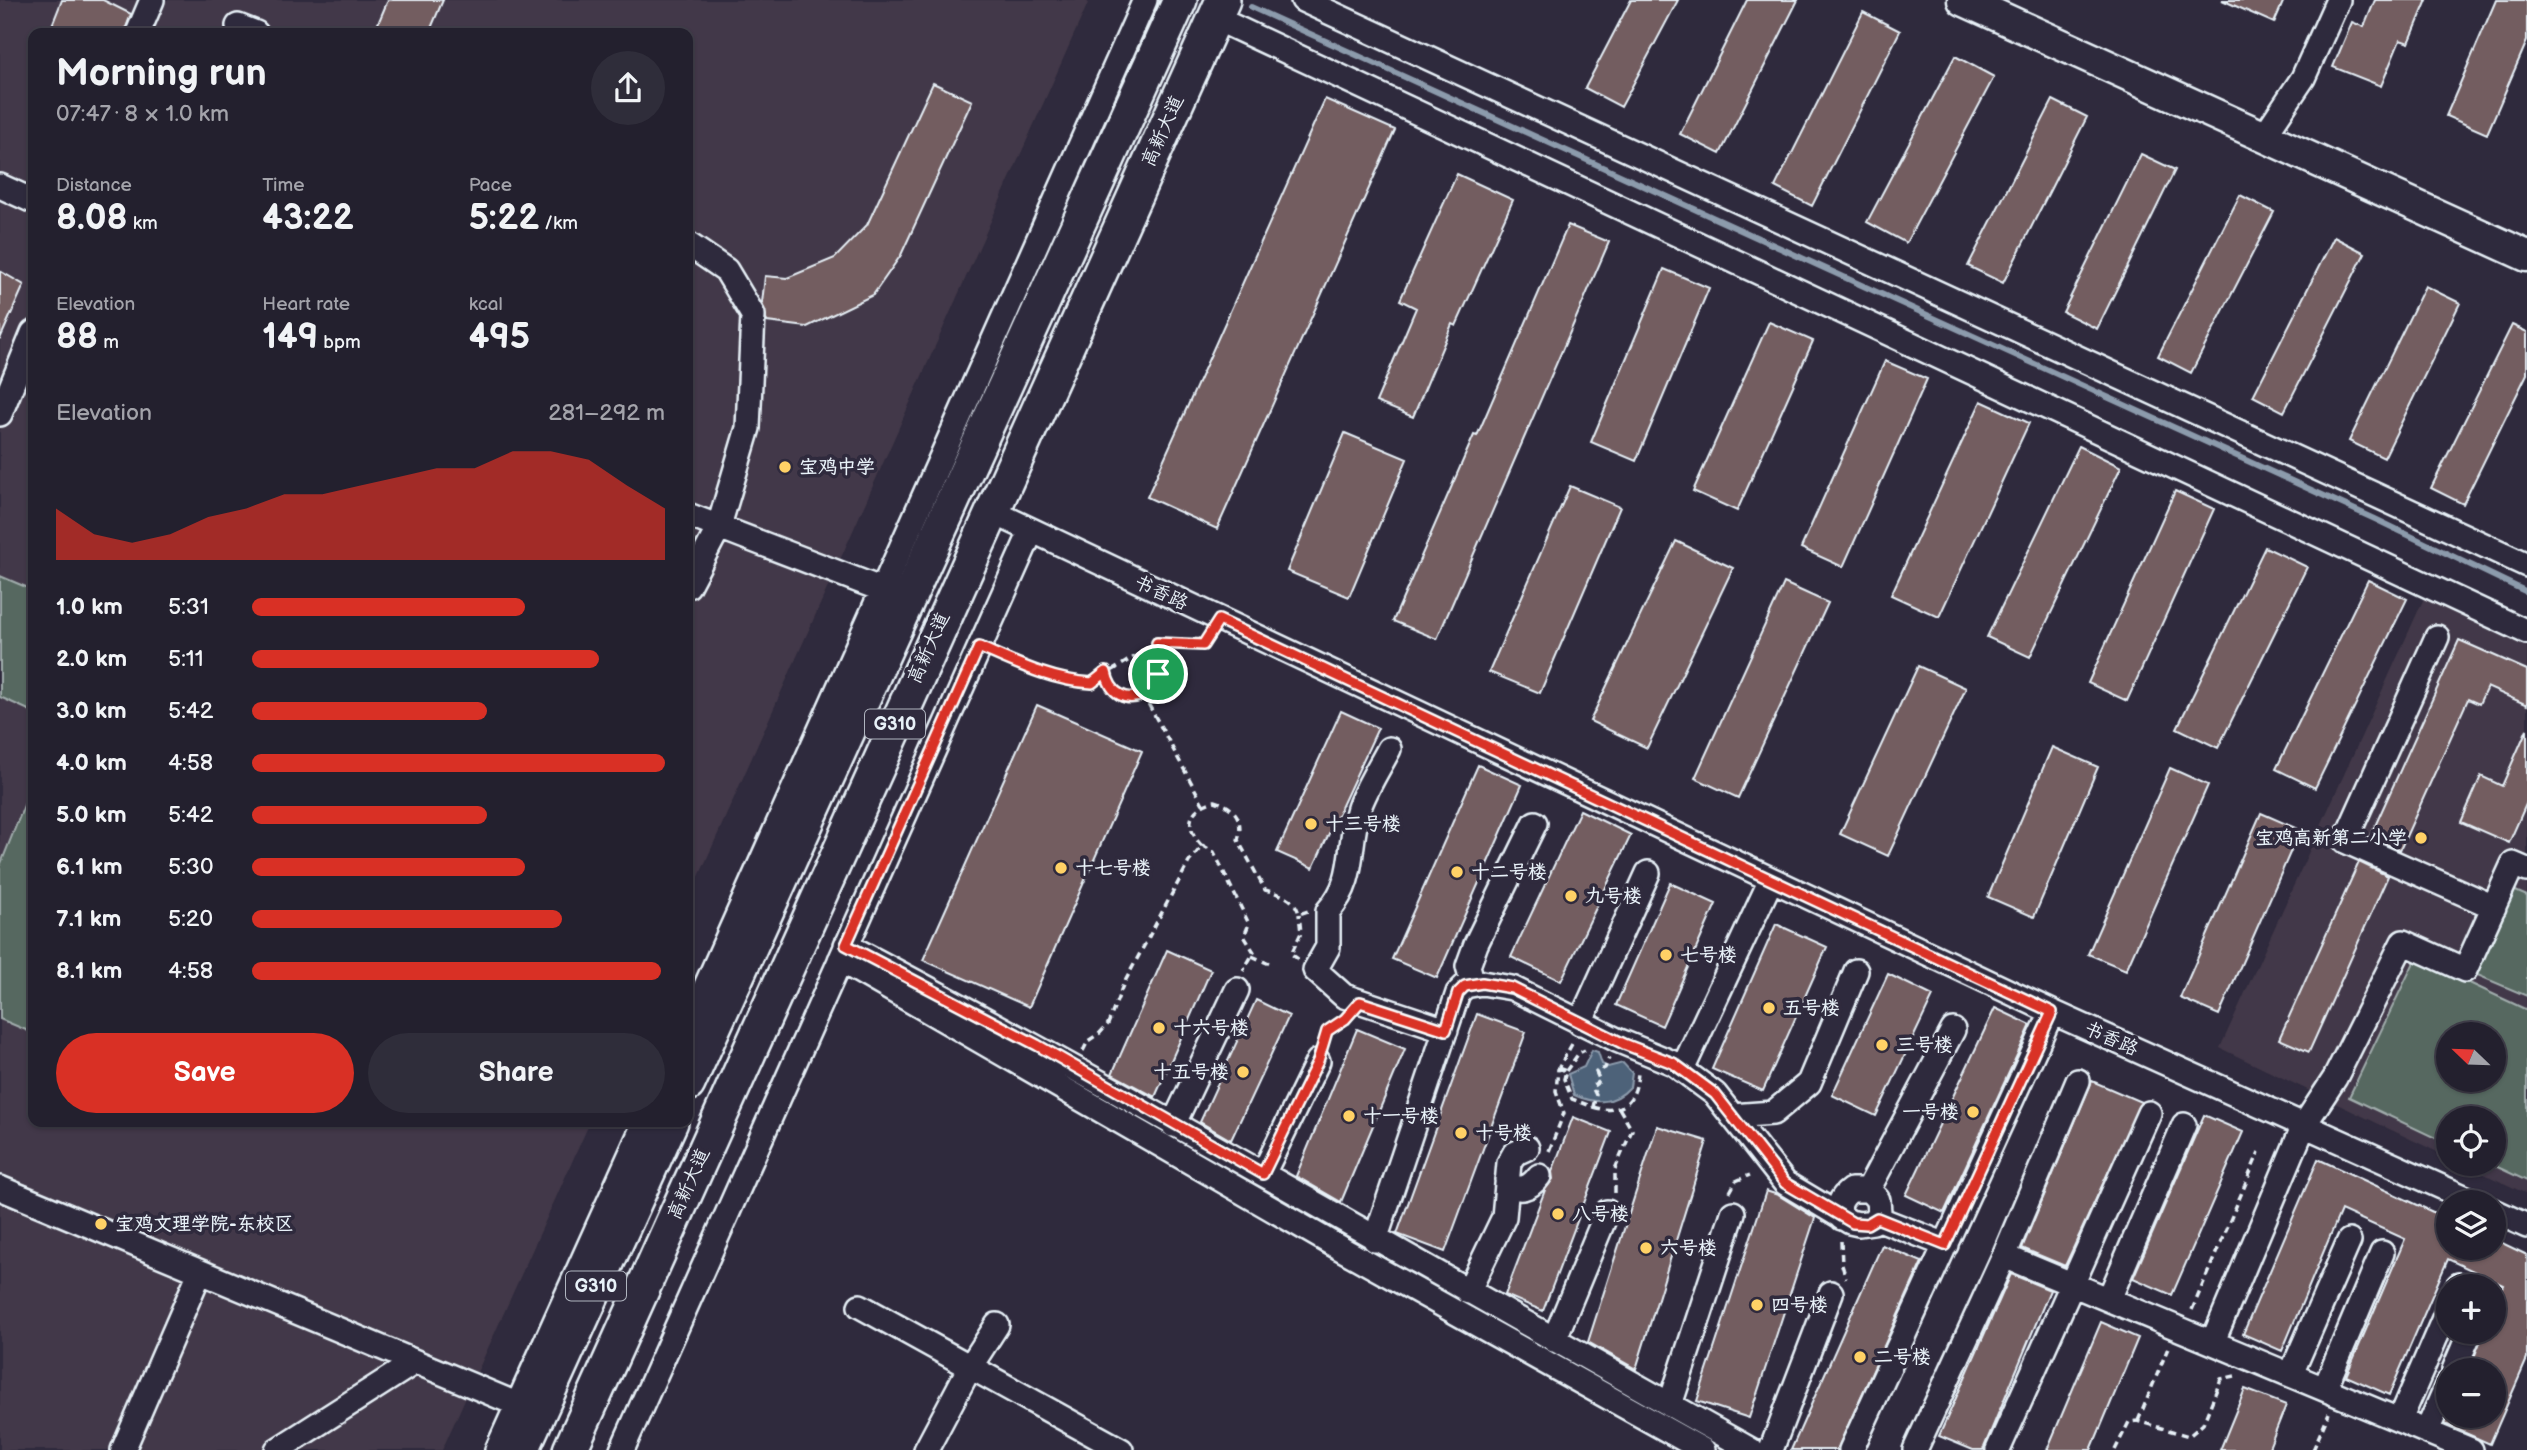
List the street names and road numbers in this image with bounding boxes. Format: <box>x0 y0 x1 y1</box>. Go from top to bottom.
street label: 高新大道 <box>1137 92 1189 170</box>
street label: 书香路 <box>1130 571 1192 615</box>
street label: 高新大道 <box>903 609 955 687</box>
road number: G310 <box>865 710 925 738</box>
street label: 书香路 <box>2080 1017 2142 1061</box>
street label: 高新大道 <box>663 1145 715 1223</box>
road number: G310 <box>566 1272 626 1301</box>

